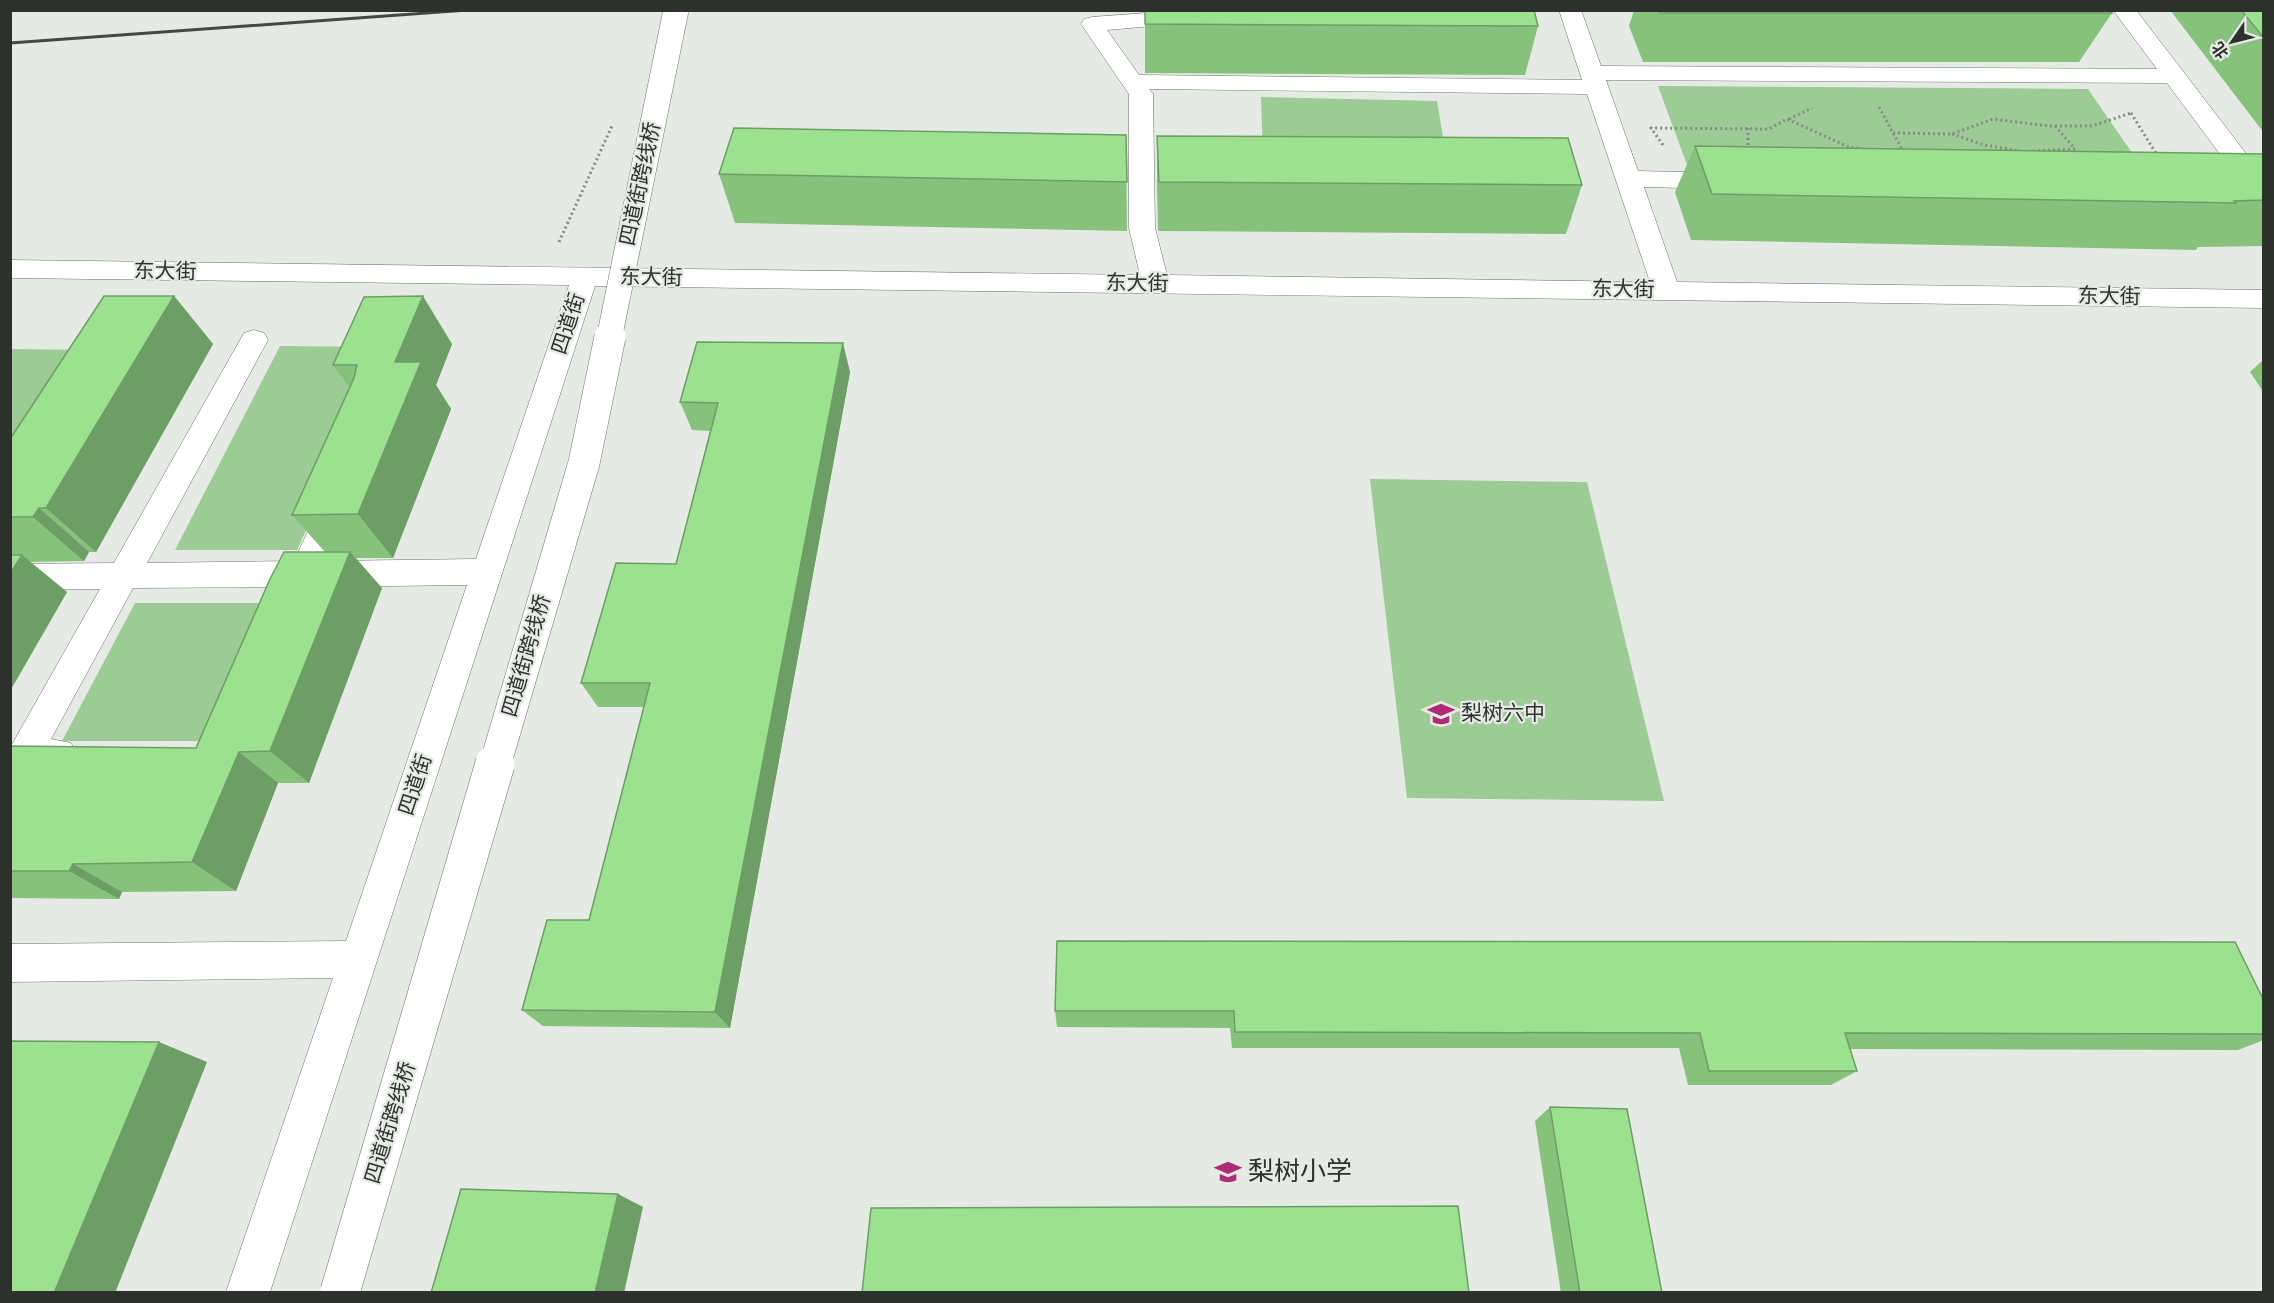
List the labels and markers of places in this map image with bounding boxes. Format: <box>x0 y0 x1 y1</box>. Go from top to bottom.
place label: 梨树六中 <box>1461 698 1545 730</box>
school or university icon: 梨树六中 <box>1426 699 1456 729</box>
place label: 梨树小学 <box>1248 1152 1352 1192</box>
school or university icon: 梨树小学 <box>1213 1157 1243 1187</box>

